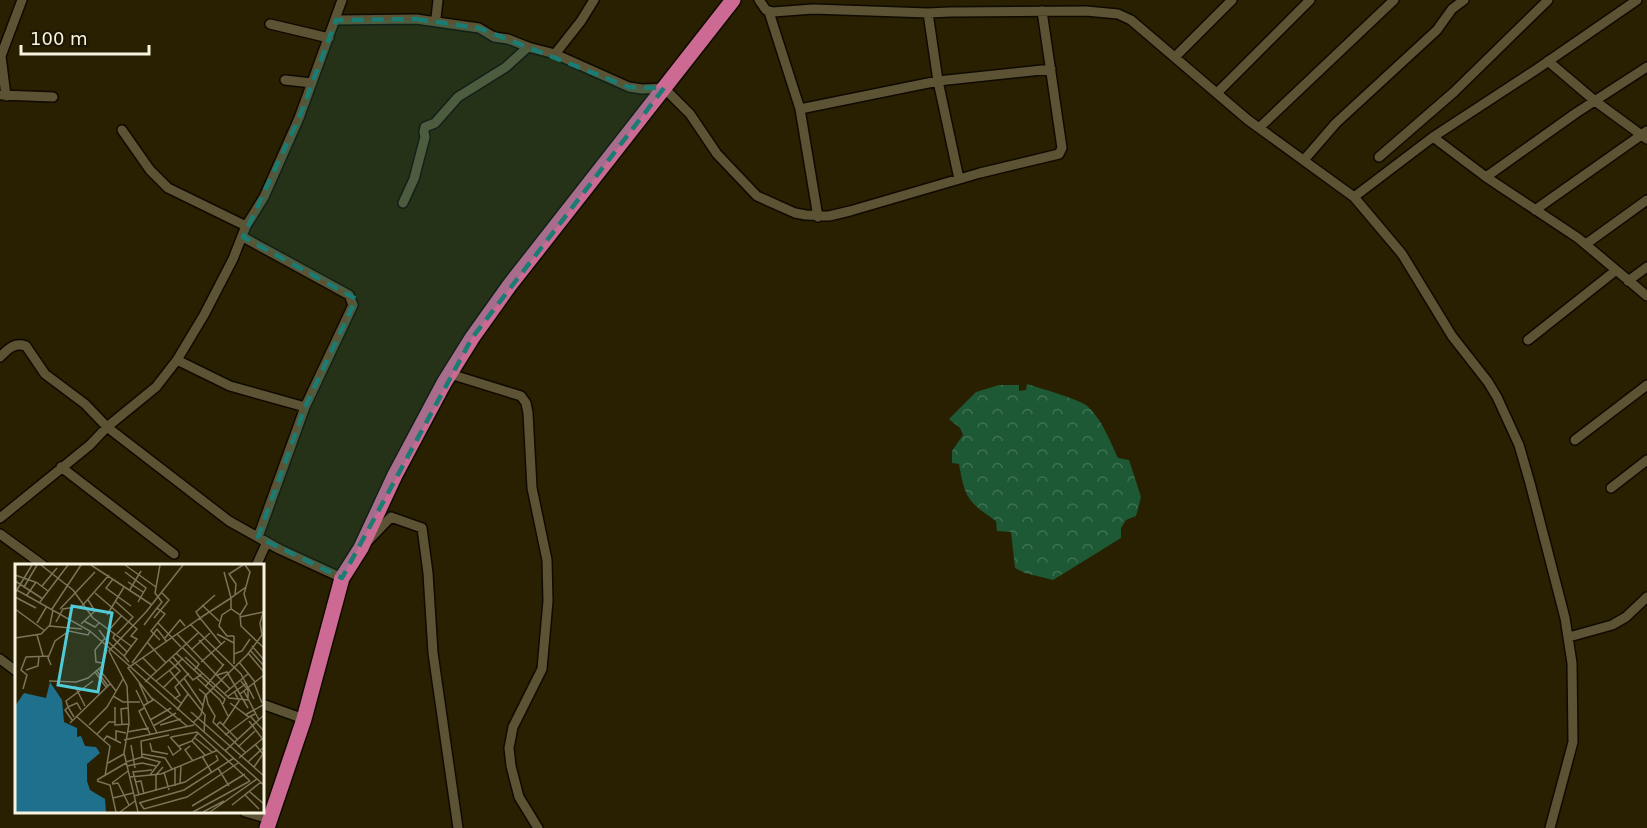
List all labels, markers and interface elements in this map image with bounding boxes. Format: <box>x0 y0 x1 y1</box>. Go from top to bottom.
scale bar <box>21 18 148 56</box>
text: 100 m <box>30 28 88 49</box>
inset map <box>15 564 264 813</box>

